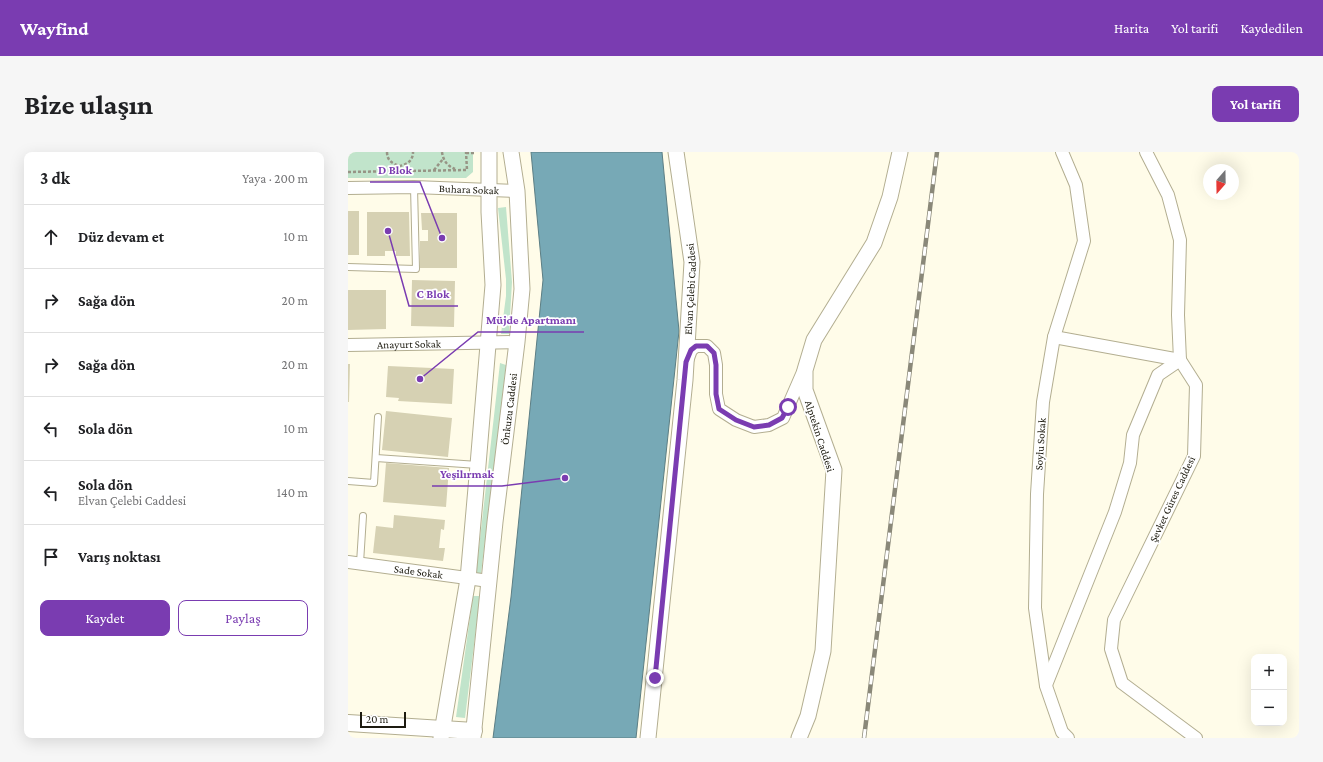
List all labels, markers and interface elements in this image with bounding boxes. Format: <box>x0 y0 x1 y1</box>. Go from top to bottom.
text: Wayfind <box>20 18 89 39</box>
text: Harita <box>1114 20 1149 36</box>
text: Yol tarifi <box>1171 20 1218 36</box>
text: Kaydedilen <box>1240 20 1303 36</box>
button: Yol tarifi <box>1212 86 1299 122</box>
text: Bize ulaşın <box>24 89 153 120</box>
callout: D Blok <box>370 158 420 182</box>
text: D Blok <box>378 163 412 177</box>
north arrow <box>1203 164 1239 200</box>
text: 3 dk <box>40 169 70 188</box>
text: Yaya · 200 m <box>242 171 308 186</box>
street label: Buhara Sokak <box>439 182 500 196</box>
icon: ahead <box>40 226 62 248</box>
text: Düz devam et <box>78 229 164 245</box>
text: 10 m <box>283 229 308 244</box>
street label: Elvan Çelebi Caddesi <box>682 242 698 335</box>
callout: C Blok <box>409 282 458 306</box>
text: C Blok <box>417 287 450 301</box>
icon: right <box>40 290 62 312</box>
text: Sağa dön <box>78 293 135 309</box>
text: 20 m <box>282 293 308 308</box>
callout: Müjde Apartmanı <box>478 308 584 332</box>
text: Müjde Apartmanı <box>486 313 577 327</box>
street label: Anayurt Sokak <box>377 337 442 351</box>
icon: right <box>40 354 62 376</box>
text: Sağa dön <box>78 357 135 373</box>
text: 20 m <box>282 357 308 372</box>
street label: Önkuzu Caddesi <box>498 372 519 445</box>
route start <box>779 398 797 416</box>
street label: Alptekin Caddesi <box>802 399 837 474</box>
street label: Soylu Sokak <box>1032 417 1049 471</box>
icon: left <box>40 418 62 440</box>
text: Sola dön <box>78 421 133 437</box>
text: 10 m <box>283 421 308 436</box>
street label: Şevket Güres Caddesi <box>1147 454 1198 544</box>
callout: Yeşilırmak <box>432 462 502 486</box>
text: Yeşilırmak <box>440 467 495 481</box>
text: Sola dön <box>78 477 133 493</box>
icon: left <box>40 482 62 504</box>
text: 140 m <box>277 485 308 500</box>
text: Elvan Çelebi Caddesi <box>78 493 186 508</box>
icon: arrive <box>40 546 62 568</box>
text: Varış noktası <box>78 549 161 565</box>
street label: Sade Sokak <box>393 562 444 581</box>
button: Kaydet <box>40 600 170 636</box>
button: Paylaş <box>178 600 308 636</box>
map controls <box>1251 654 1287 726</box>
button: + <box>1251 654 1287 690</box>
route end <box>646 669 664 687</box>
button: − <box>1251 690 1287 726</box>
scale bar <box>360 710 406 729</box>
text: 20 m <box>366 713 388 725</box>

